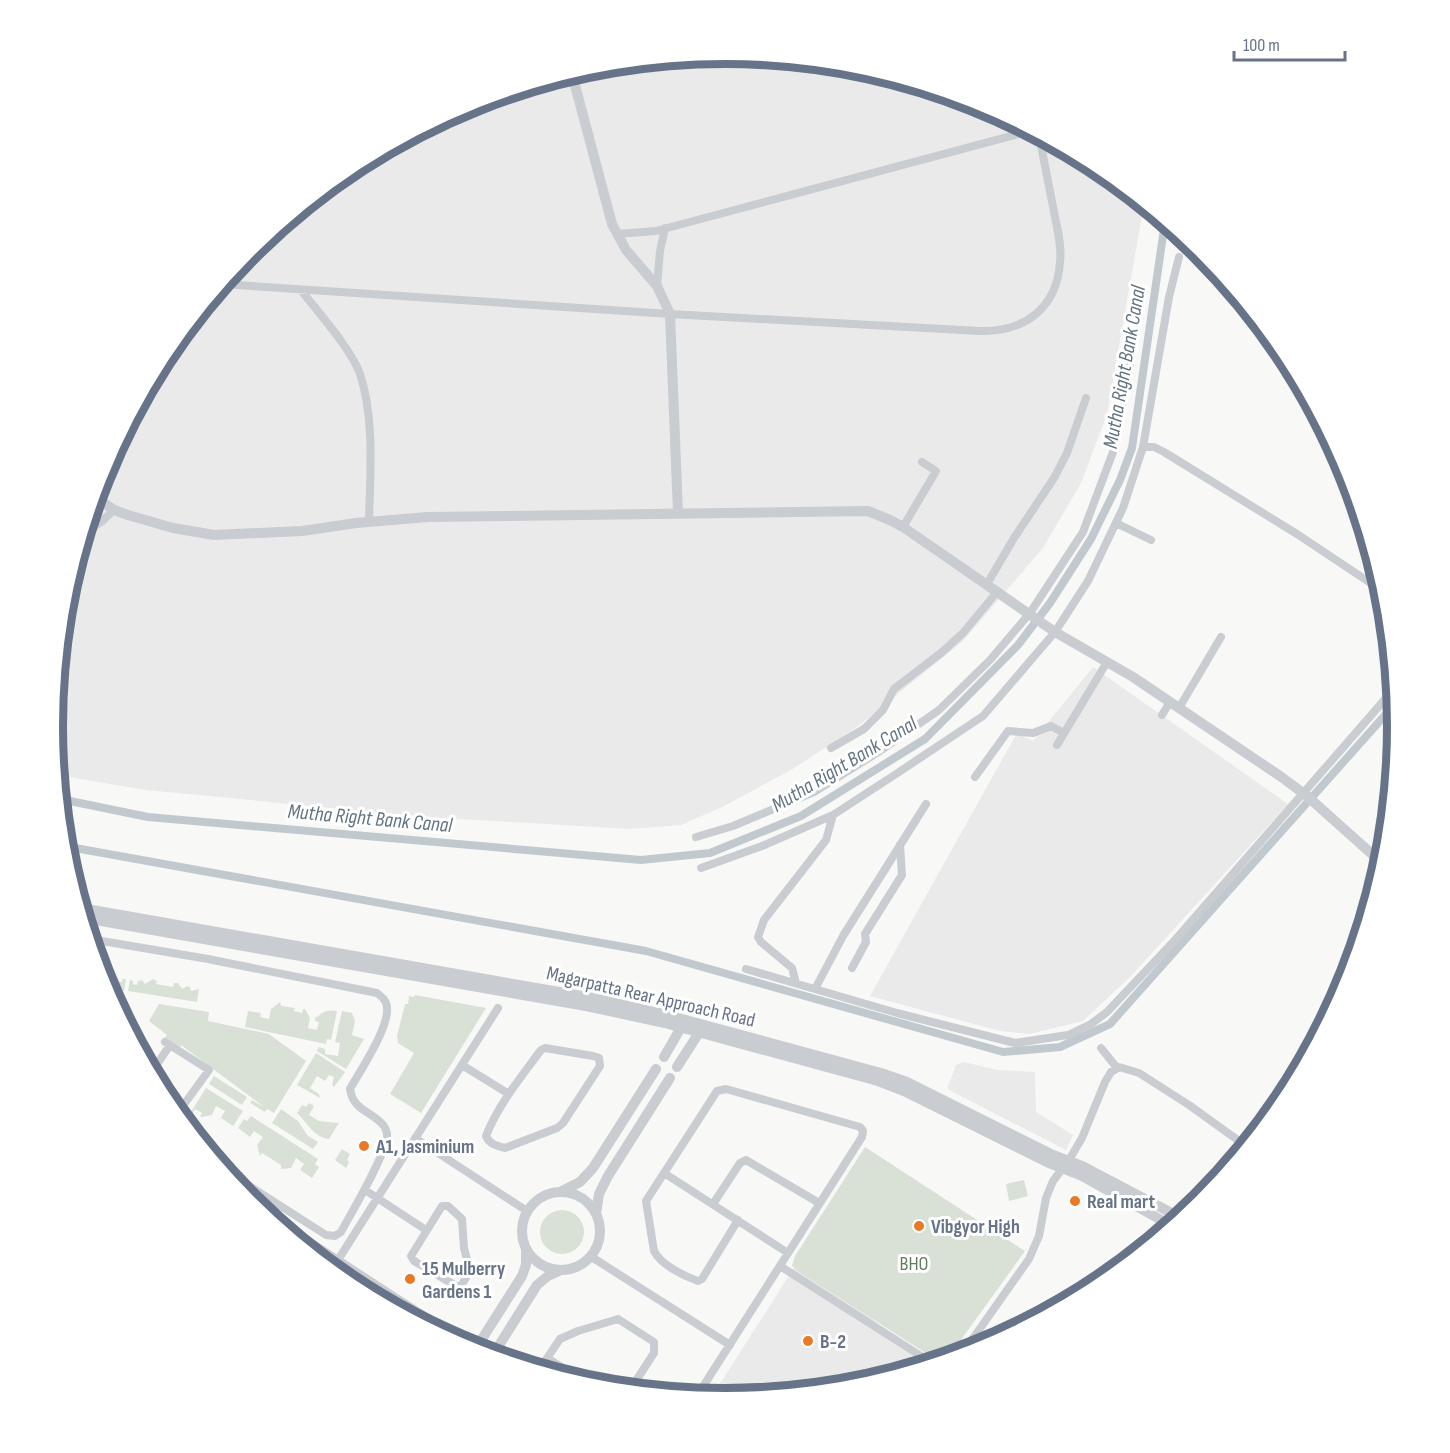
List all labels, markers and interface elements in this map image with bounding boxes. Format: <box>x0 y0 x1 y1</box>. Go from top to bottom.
scale bar <box>1234 24 1345 62</box>
text: 100 m <box>1243 35 1280 56</box>
water label: Mutha Right Bank Canal <box>1098 282 1151 451</box>
water label: Mutha Right Bank Canal <box>767 711 922 818</box>
water label: Mutha Right Bank Canal <box>287 799 454 838</box>
street label: Magarpatta Rear Approach Road <box>544 961 757 1033</box>
place label: A1, Jasminium <box>375 1135 474 1159</box>
marker: A1, Jasminium <box>357 1139 371 1153</box>
place label: Real mart <box>1087 1190 1155 1214</box>
marker: Real mart <box>1068 1194 1082 1208</box>
place label: Vibgyor High <box>931 1215 1020 1239</box>
marker: Vibgyor High <box>912 1219 926 1233</box>
park label: BHO <box>900 1252 928 1276</box>
place label: 15 Mulberry Gardens 1 <box>422 1257 506 1304</box>
marker: 15 Mulberry Gardens 1 <box>403 1272 417 1286</box>
place label: B-2 <box>820 1330 846 1354</box>
marker: B-2 <box>801 1334 815 1348</box>

